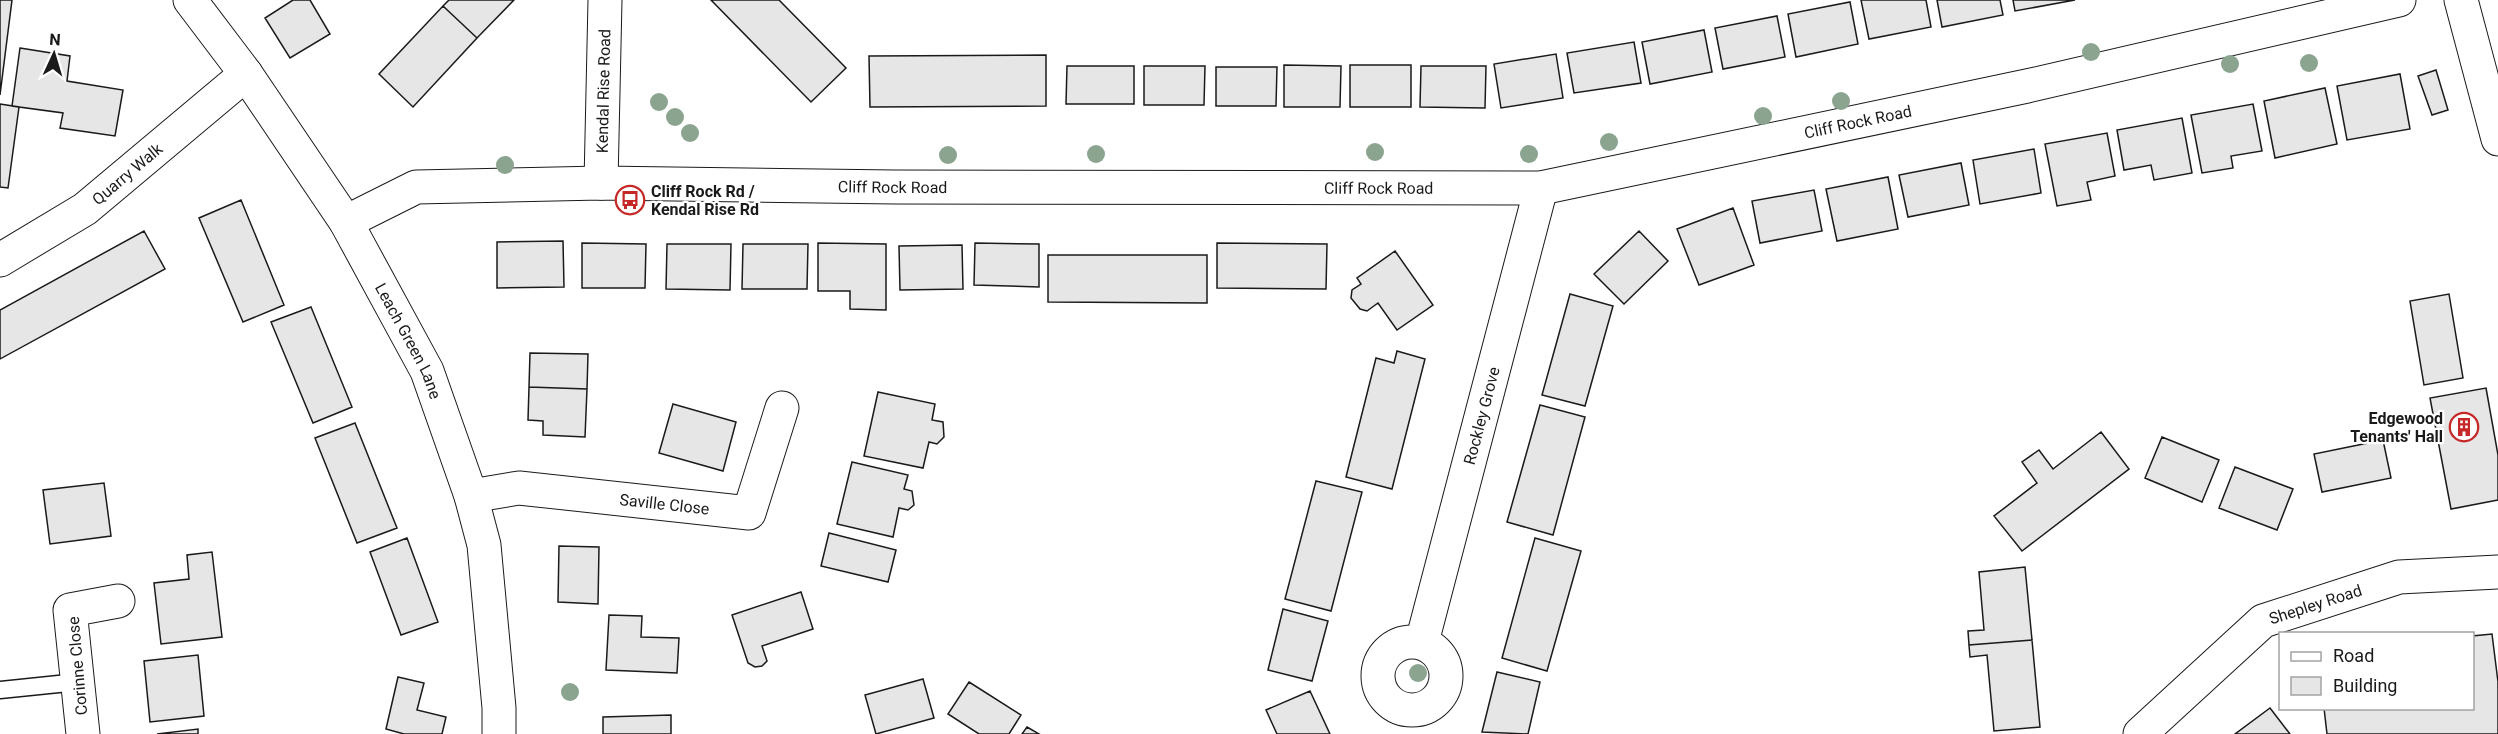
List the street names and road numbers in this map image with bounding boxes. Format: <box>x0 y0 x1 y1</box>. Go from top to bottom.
street label: Kendal Rise Road <box>593 29 614 153</box>
street label: Cliff Rock Road <box>1802 101 1913 143</box>
street label: Quarry Walk <box>88 139 167 209</box>
street label: Cliff Rock Road <box>838 177 947 197</box>
street label: Cliff Rock Road <box>1324 179 1433 198</box>
street label: Leach Green Lane <box>371 280 445 401</box>
street label: Rockley Grove <box>1460 365 1504 467</box>
street label: Saville Close <box>619 490 710 519</box>
street label: Shepley Road <box>2267 581 2364 628</box>
street label: Corinne Close <box>64 616 91 716</box>

